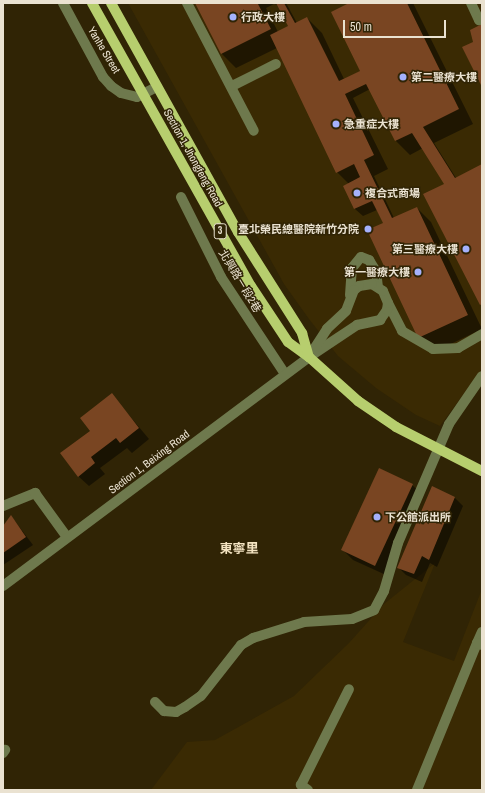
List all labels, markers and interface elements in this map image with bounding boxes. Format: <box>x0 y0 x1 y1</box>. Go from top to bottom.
place label: 行政大樓 <box>241 10 285 24</box>
marker: 行政大樓 <box>228 12 238 22</box>
scale bar <box>345 12 448 38</box>
text: 50 m <box>350 19 372 35</box>
street label: Yanhe Street <box>85 24 123 76</box>
place label: 第二醫療大樓 <box>411 70 477 84</box>
marker: 第二醫療大樓 <box>398 72 408 82</box>
street label: Section 1, Jhongfeng Road <box>161 107 225 209</box>
place label: 急重症大樓 <box>344 117 399 131</box>
marker: 急重症大樓 <box>331 119 341 129</box>
place label: 複合式商場 <box>365 186 420 200</box>
marker: 複合式商場 <box>352 188 362 198</box>
place label: 臺北榮民總醫院新竹分院 <box>238 222 359 236</box>
road number: 3 <box>213 223 227 239</box>
marker: 臺北榮民總醫院新竹分院 <box>362 223 374 235</box>
place label: 第三醫療大樓 <box>392 242 458 256</box>
marker: 第三醫療大樓 <box>461 244 471 254</box>
street label: 北興路ㄧ段2巷 <box>216 247 264 315</box>
place label: 第一醫療大樓 <box>344 265 410 279</box>
marker: 第一醫療大樓 <box>413 267 423 277</box>
street label: Section 1, Beixing Road <box>106 427 192 497</box>
place label: 下公館派出所 <box>385 510 451 524</box>
marker: 下公館派出所 <box>372 512 382 522</box>
district label: 東寧里 <box>220 541 258 557</box>

